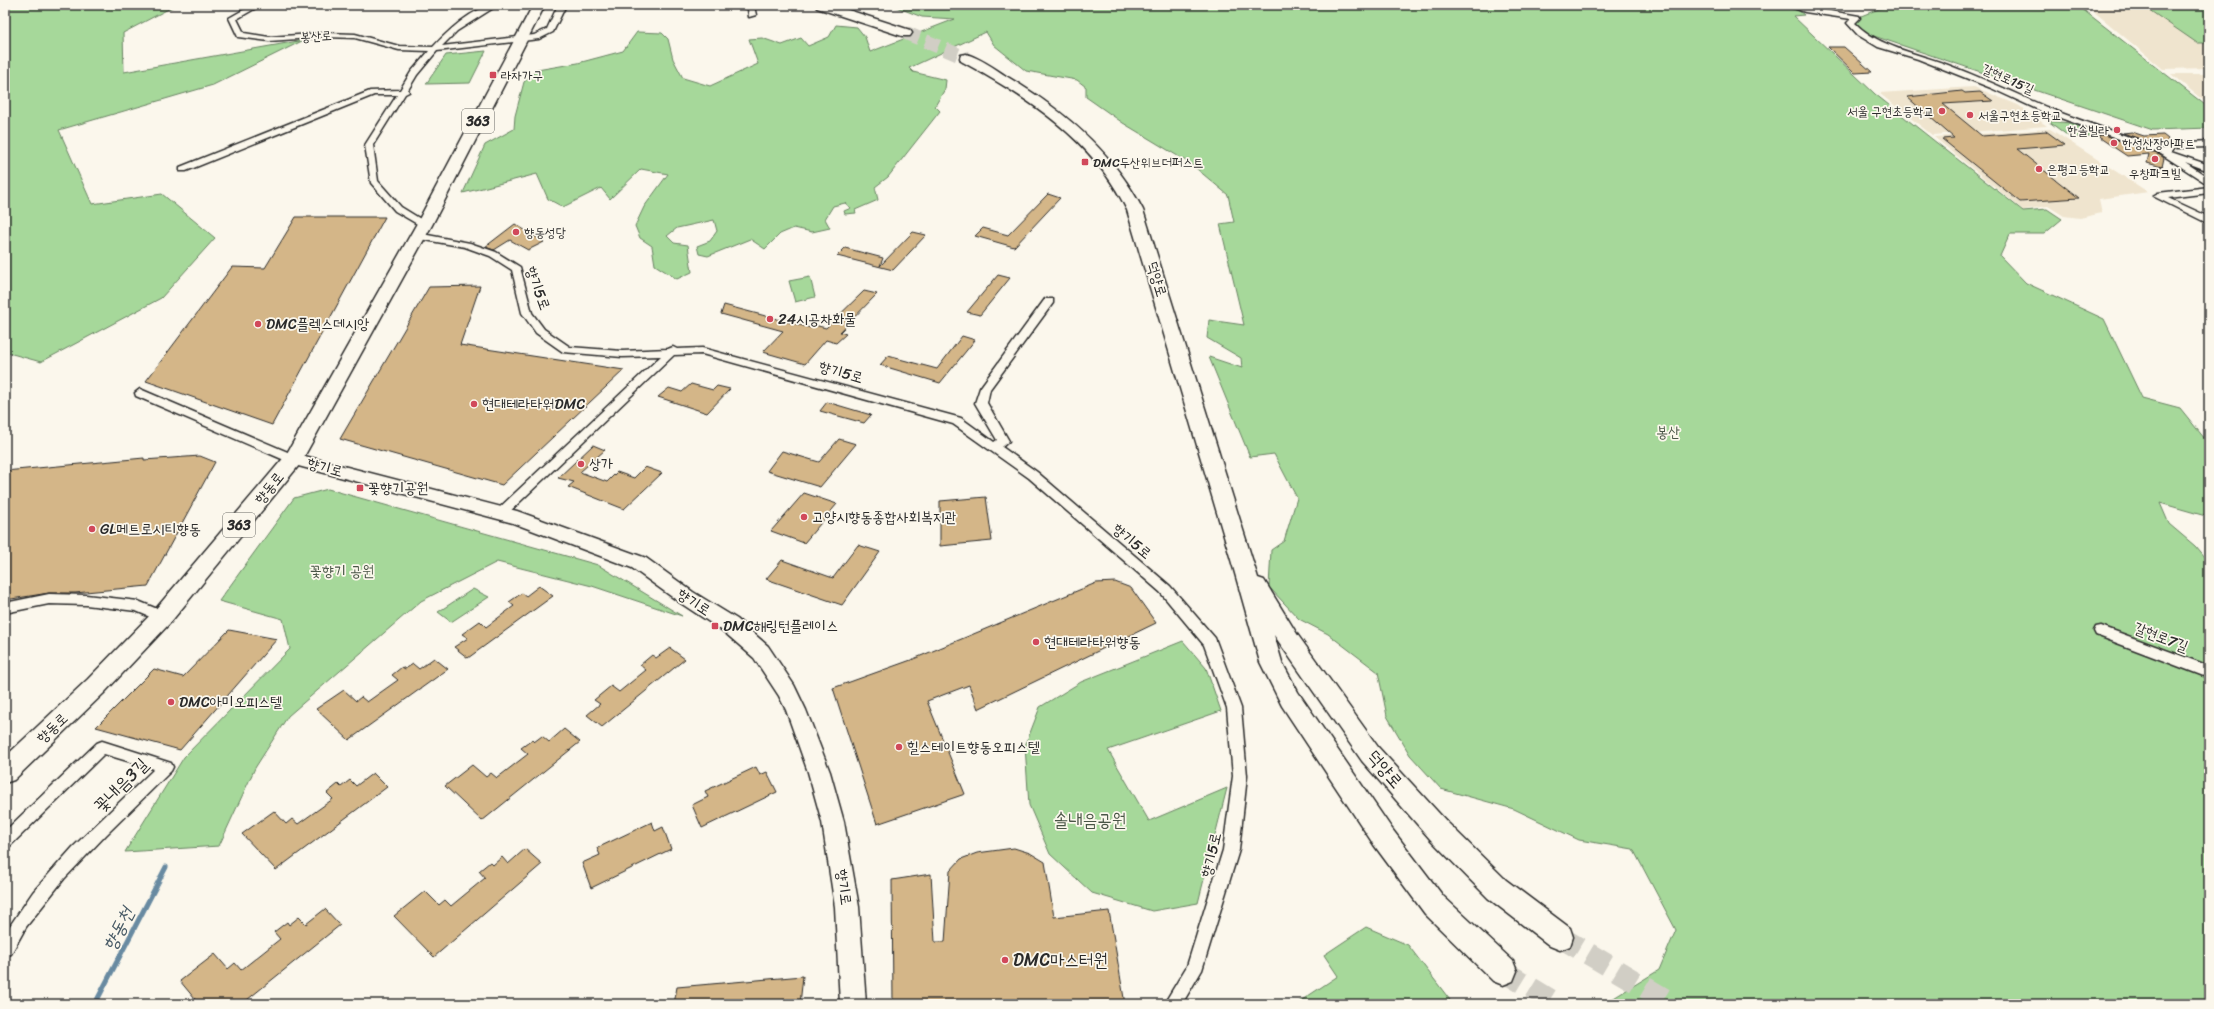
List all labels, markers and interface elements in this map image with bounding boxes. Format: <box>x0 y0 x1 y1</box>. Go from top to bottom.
street label: 봉산로 <box>300 24 332 48</box>
street label: 갈현로15길 <box>1978 57 2038 101</box>
place label: 라자가구 <box>501 64 543 87</box>
marker: 라자가구 <box>488 70 498 80</box>
place label: 서울 구현초등학교 <box>1847 100 1934 123</box>
place label: 서울구현초등학교 <box>1978 104 2062 127</box>
marker: 서울 구현초등학교 <box>1937 106 1947 116</box>
road number: 363 <box>462 109 494 133</box>
marker: 서울구현초등학교 <box>1965 110 1975 120</box>
place label: 한솔빌라 <box>2067 119 2110 142</box>
marker: 한솔빌라 <box>2112 125 2122 135</box>
place label: 한성산장아파트 <box>2122 132 2195 155</box>
marker: 한성산장아파트 <box>2109 138 2119 148</box>
place label: DMC두산위브더퍼스트 <box>1093 151 1203 174</box>
marker: 우창파크빌 <box>2150 154 2160 164</box>
marker: DMC두산위브더퍼스트 <box>1080 157 1090 167</box>
place label: 은평고등학교 <box>2047 158 2110 181</box>
place label: 우창파크빌 <box>2129 162 2182 185</box>
marker: 은평고등학교 <box>2034 164 2044 174</box>
place label: 향동성당 <box>524 221 566 244</box>
marker: 향동성당 <box>511 227 521 237</box>
street label: 덕양로 <box>1139 258 1175 300</box>
street label: 향기5로 <box>518 262 558 314</box>
place label: 24시공차화물 <box>778 306 856 332</box>
place label: DMC플렉스데시앙 <box>266 311 370 337</box>
marker: 24시공차화물 <box>765 314 775 324</box>
marker: DMC플렉스데시앙 <box>253 319 263 329</box>
street label: 향기5로 <box>816 353 866 391</box>
place label: 현대테라타워DMC <box>482 391 585 417</box>
marker: 현대테라타워DMC <box>469 399 479 409</box>
park label: 봉산 <box>1656 419 1680 445</box>
street label: 향기로 <box>304 450 346 484</box>
place label: 상가 <box>589 451 613 477</box>
marker: 상가 <box>576 459 586 469</box>
street label: 향동로 <box>248 466 290 510</box>
place label: 꽃향기공원 <box>368 475 428 501</box>
marker: 꽃향기공원 <box>355 483 365 493</box>
place label: 고양시향동종합사회복지관 <box>812 504 957 530</box>
marker: 고양시향동종합사회복지관 <box>799 512 809 522</box>
road number: 363 <box>223 513 255 537</box>
place label: GL메트로시티향동 <box>100 516 201 542</box>
street label: 향기5로 <box>1106 516 1158 566</box>
marker: GL메트로시티향동 <box>87 524 97 534</box>
park label: 꽃향기 공원 <box>310 558 374 584</box>
street label: 향기로 <box>672 581 716 623</box>
place label: DMC해링턴플레이스 <box>723 613 838 639</box>
street label: 갈현로7길 <box>2130 615 2192 659</box>
marker: DMC해링턴플레이스 <box>710 621 720 631</box>
place label: 현대테라타워향동 <box>1044 629 1141 655</box>
marker: 현대테라타워향동 <box>1031 637 1041 647</box>
place label: DMC아미오피스텔 <box>179 689 282 715</box>
marker: DMC아미오피스텔 <box>166 697 176 707</box>
street label: 향동로 <box>30 706 74 750</box>
place label: 힐스테이트향동오피스텔 <box>907 734 1040 760</box>
marker: 힐스테이트향동오피스텔 <box>894 742 904 752</box>
street label: 덕양로 <box>1359 742 1411 796</box>
street label: 꽃내음3길 <box>86 749 157 820</box>
park label: 솔내음공원 <box>1054 804 1126 836</box>
street label: 향기5로 <box>1193 830 1229 880</box>
street label: 향기로 <box>829 867 859 907</box>
water label: 향동천 <box>93 900 144 957</box>
place label: DMC마스터원 <box>1013 944 1108 976</box>
marker: DMC마스터원 <box>1000 955 1010 965</box>

